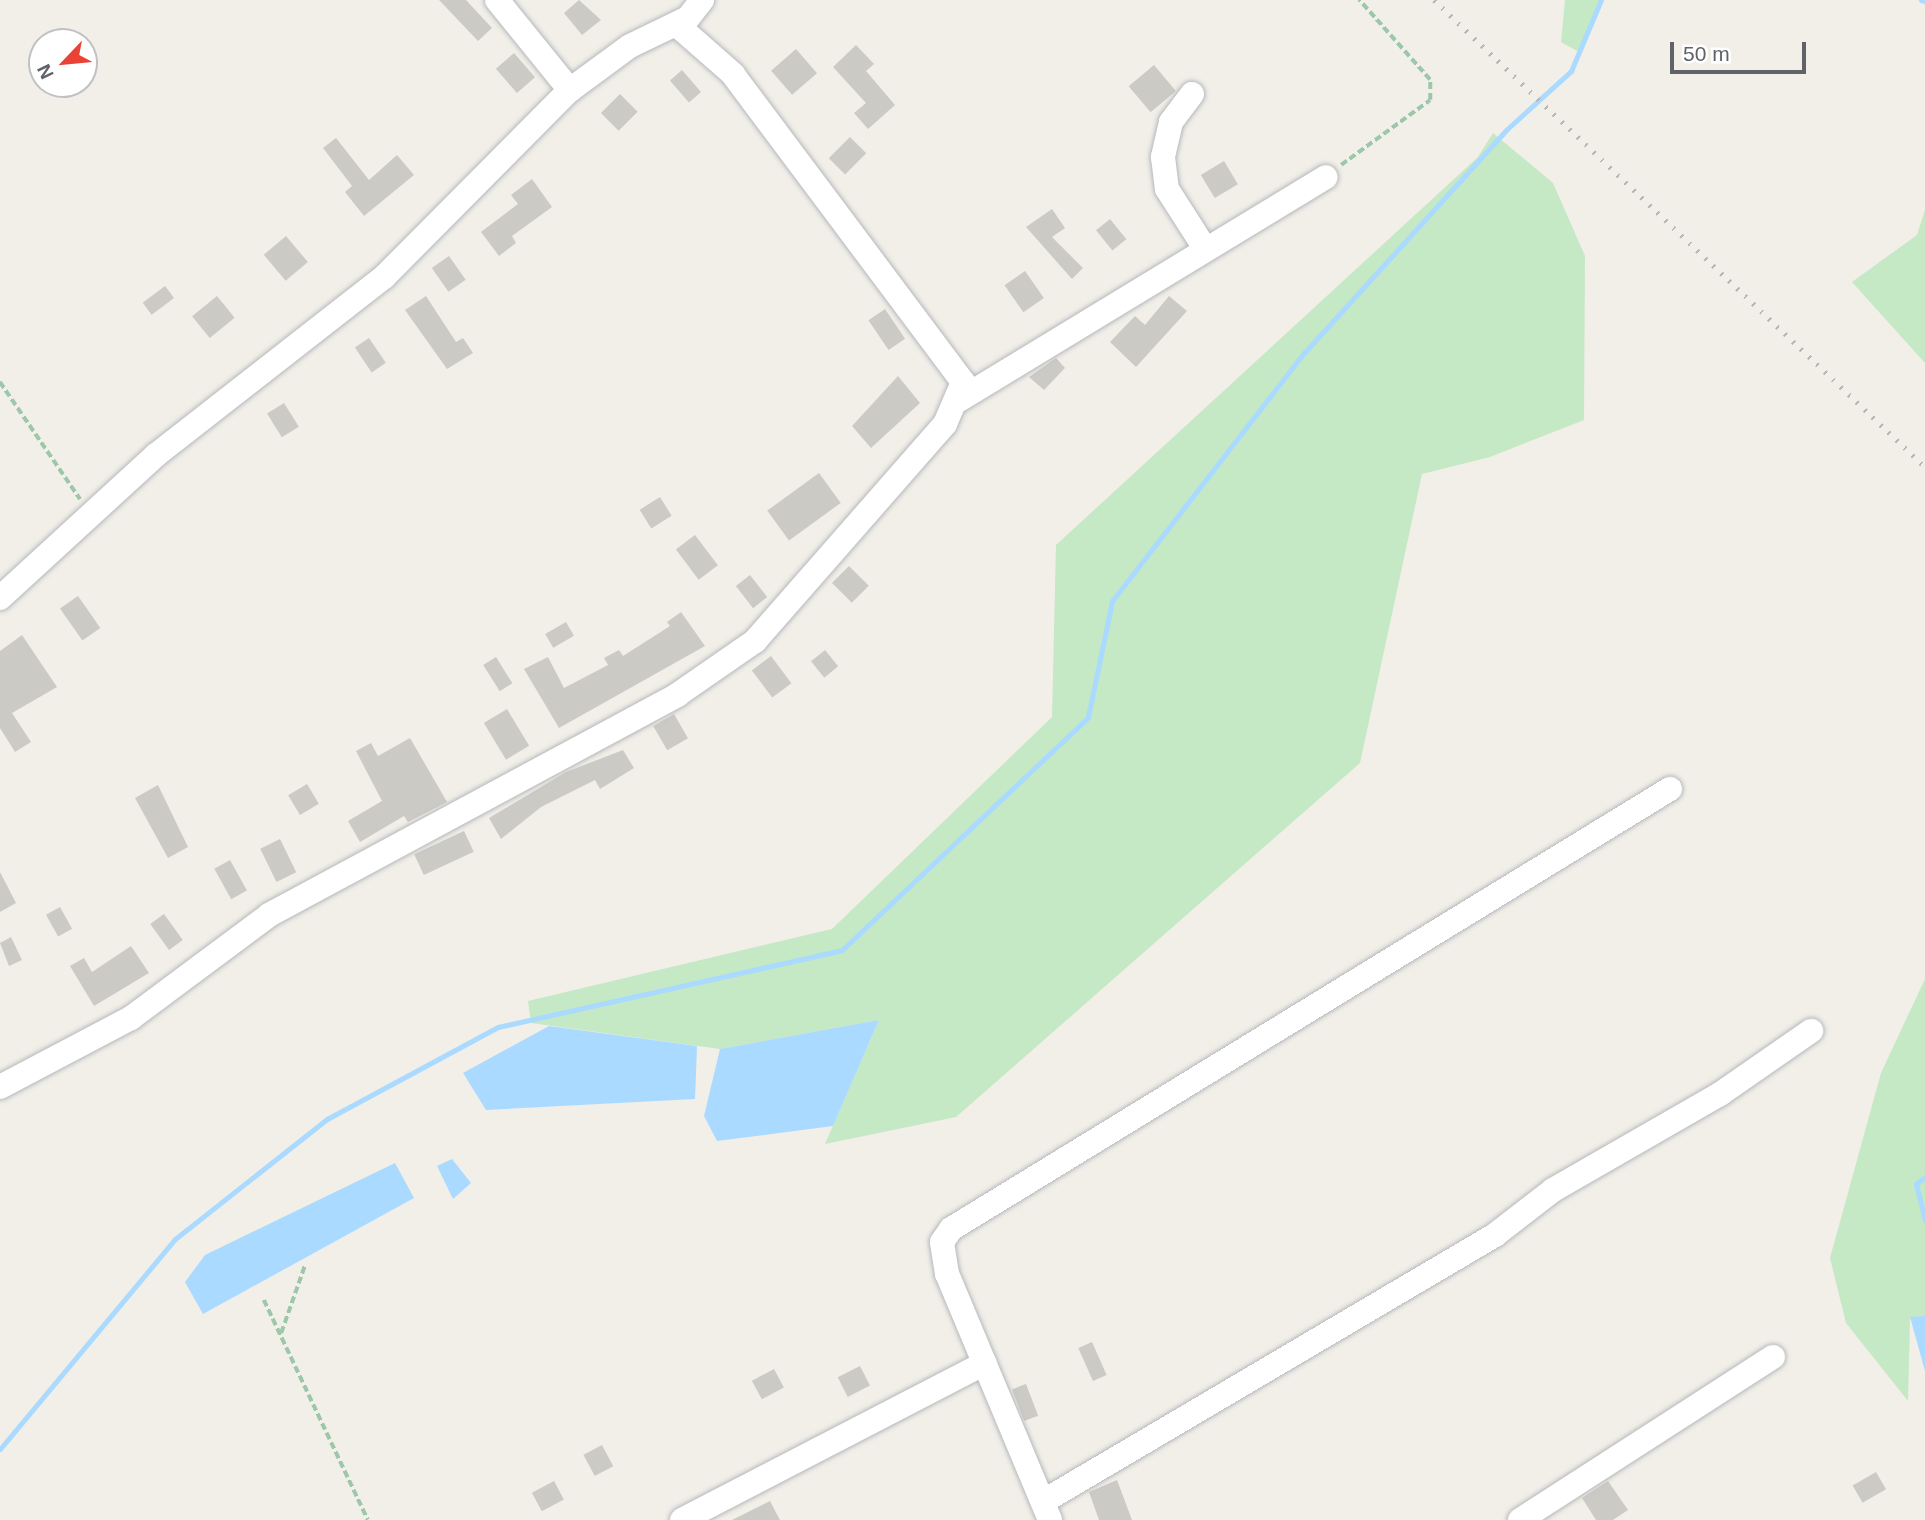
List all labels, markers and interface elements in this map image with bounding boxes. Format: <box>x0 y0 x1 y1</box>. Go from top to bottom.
north arrow <box>28 28 98 98</box>
scale bar <box>1673 28 1810 72</box>
text: 50 m <box>1683 42 1730 65</box>
text: N <box>33 61 58 82</box>

